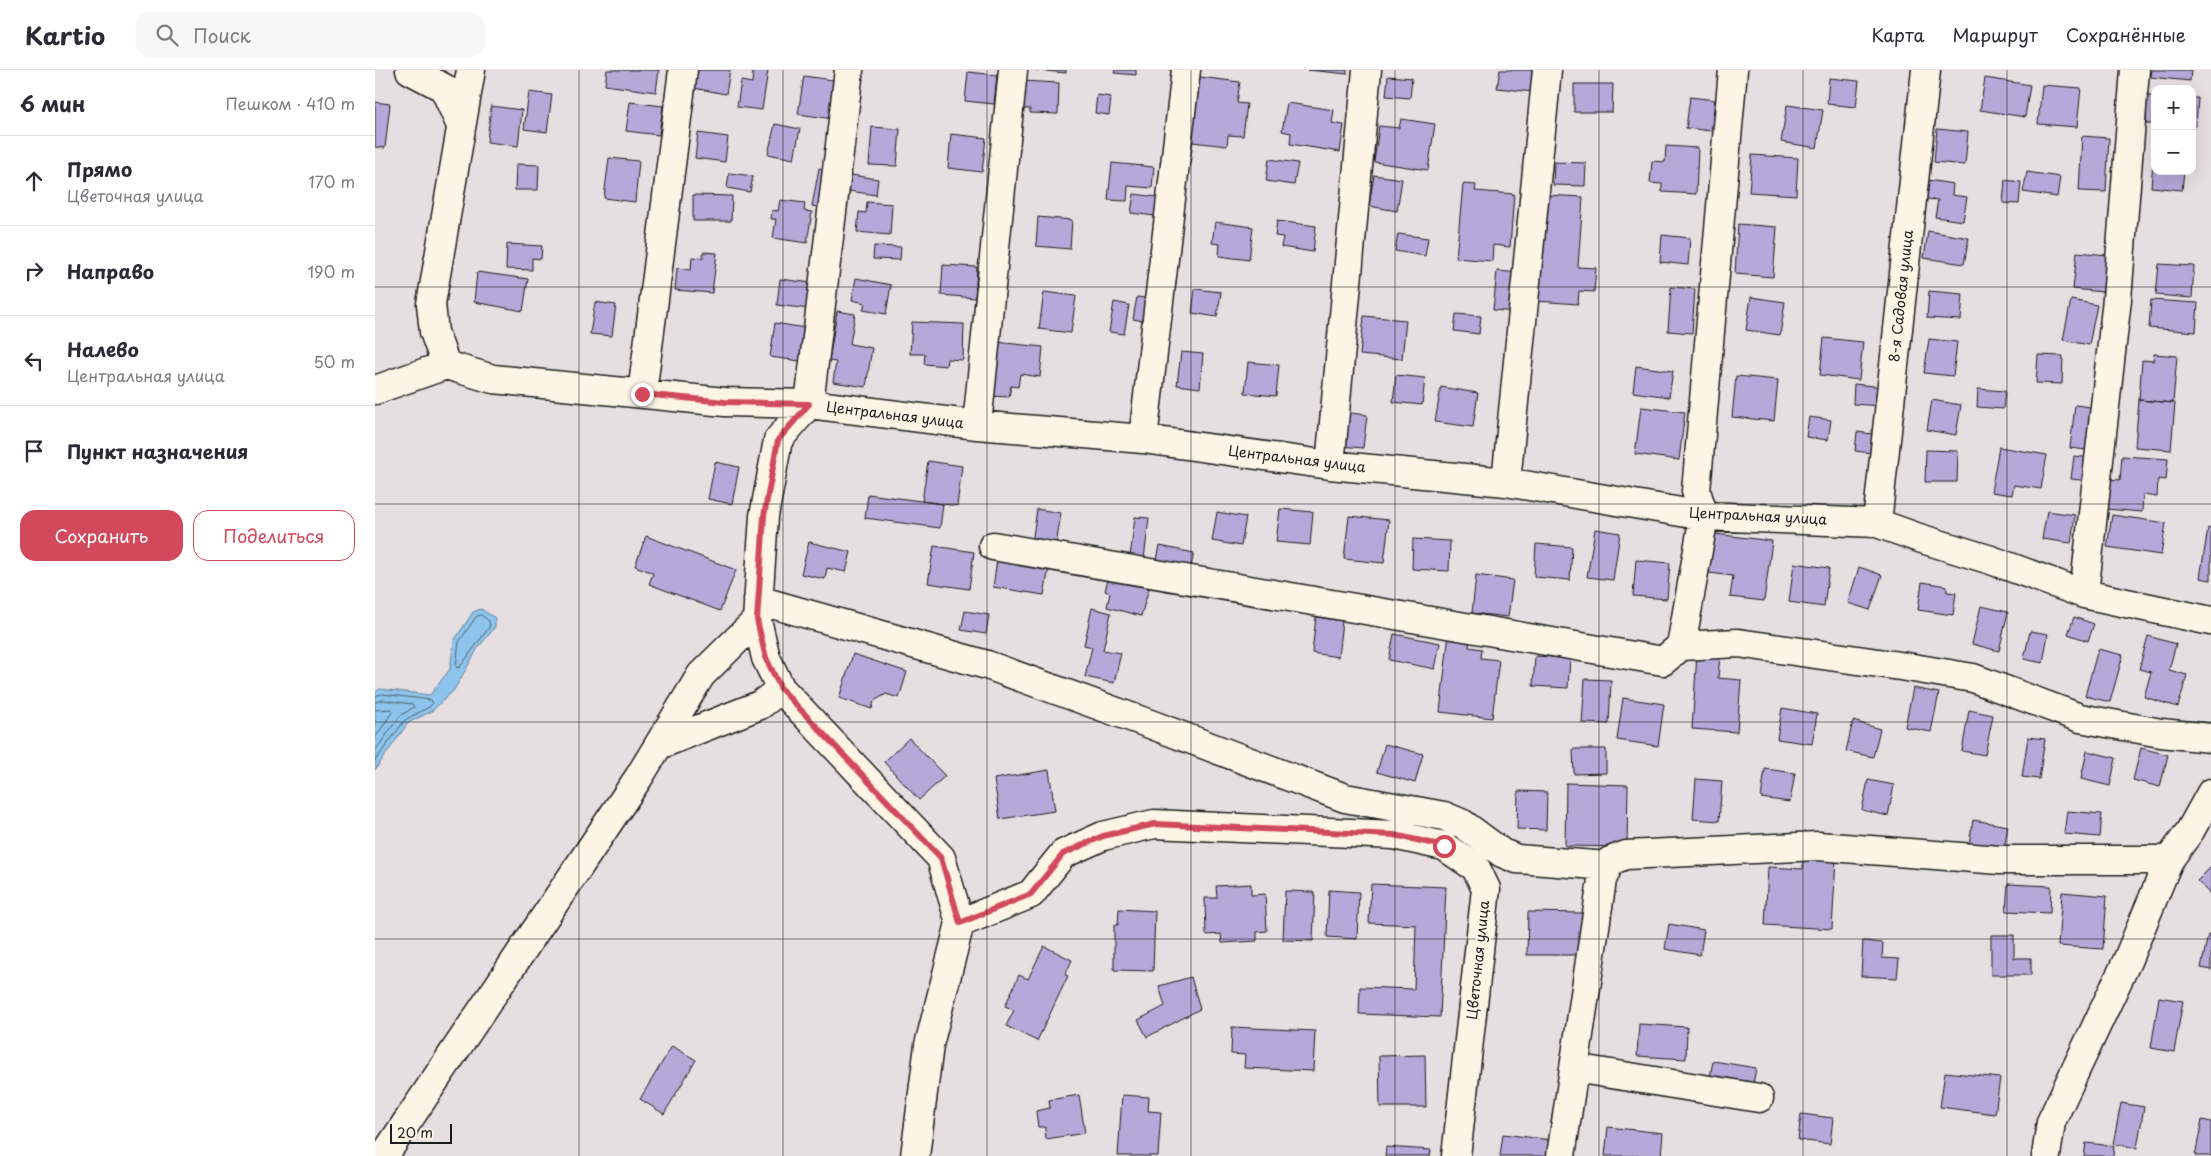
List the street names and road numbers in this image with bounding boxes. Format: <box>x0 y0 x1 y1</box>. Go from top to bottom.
street label: 8-я Садовая улица <box>1883 229 1918 363</box>
street label: Центральная улица <box>825 396 965 433</box>
street label: Центральная улица <box>1227 440 1367 477</box>
street label: Центральная улица <box>1689 501 1828 530</box>
street label: Цветочная улица <box>1461 899 1494 1021</box>

